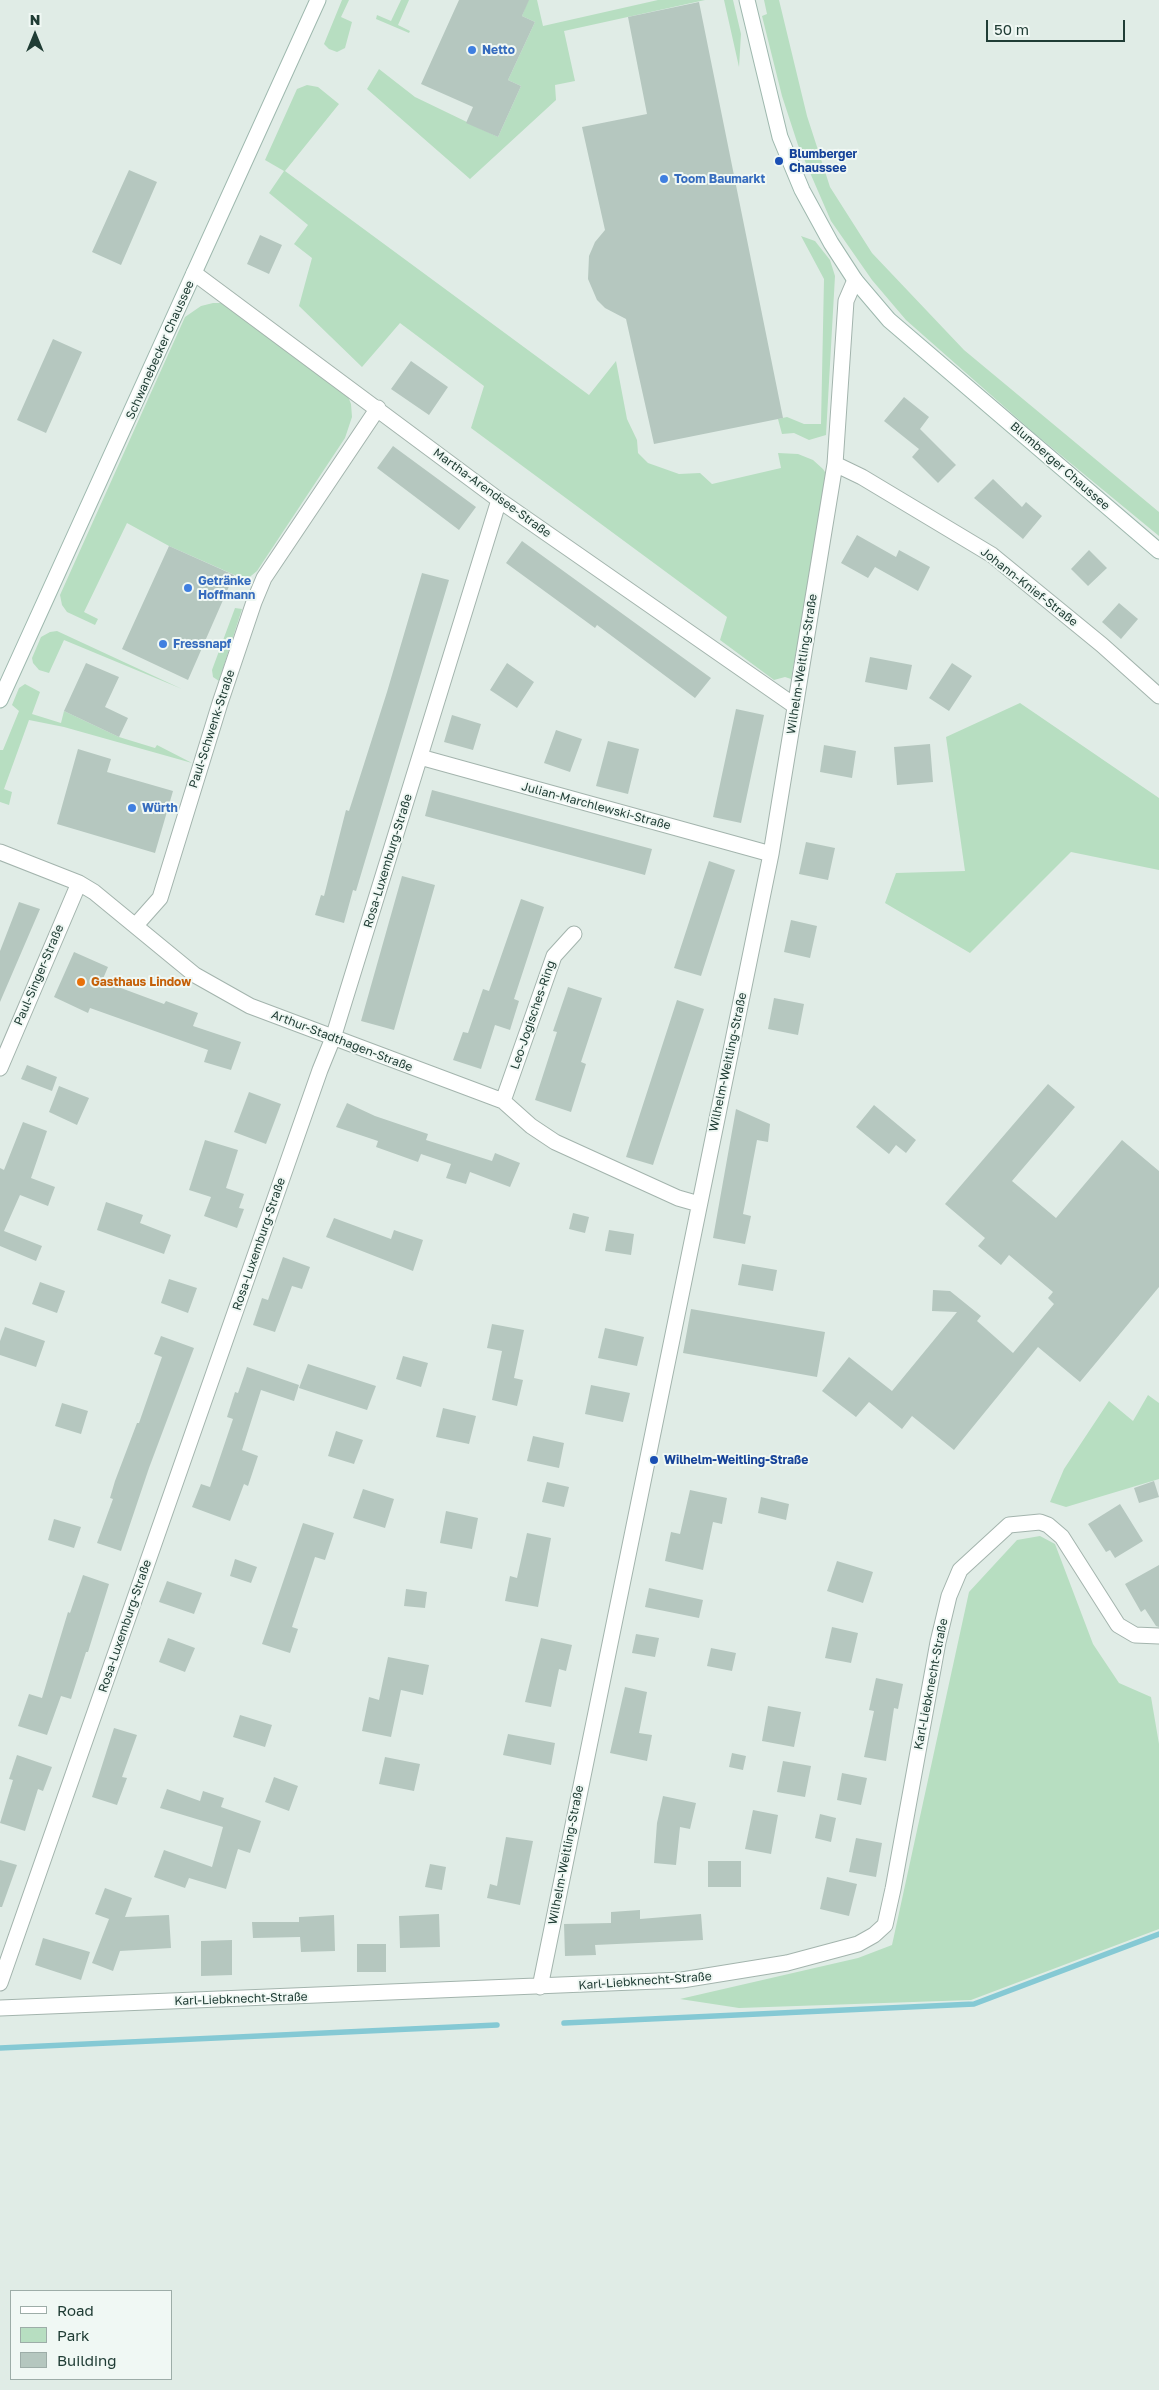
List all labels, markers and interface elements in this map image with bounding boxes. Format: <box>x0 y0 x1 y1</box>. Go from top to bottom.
north arrow <box>10 10 60 60</box>
scale bar <box>989 10 1128 42</box>
text: N <box>30 11 40 28</box>
text: 50 m <box>994 20 1029 38</box>
place label: Netto <box>482 43 515 57</box>
marker: Netto <box>466 44 478 56</box>
place label: Blumberger Chaussee <box>789 147 857 175</box>
marker: Blumberger Chaussee <box>773 155 785 167</box>
place label: Toom Baumarkt <box>674 172 765 186</box>
marker: Toom Baumarkt <box>658 173 670 185</box>
street label: Schwanebecker Chaussee <box>123 278 197 422</box>
street label: Blumberger Chaussee <box>1007 419 1113 513</box>
street label: Martha-Arendsee-Straße <box>430 445 554 541</box>
street label: Johann-Knief-Straße <box>978 545 1080 629</box>
place label: Getränke Hoffmann <box>198 574 255 602</box>
marker: Getränke Hoffmann <box>182 582 194 594</box>
street label: Wilhelm-Weitling-Straße <box>784 593 820 735</box>
place label: Fressnapf <box>173 637 231 651</box>
marker: Fressnapf <box>157 638 169 650</box>
street label: Paul-Schwenk-Straße <box>186 668 238 790</box>
street label: Julian-Marchlewski-Straße <box>520 779 672 833</box>
street label: Rosa-Luxemburg-Straße <box>361 792 415 930</box>
place label: Würth <box>142 801 178 815</box>
marker: Würth <box>126 802 138 814</box>
street label: Paul-Singer-Straße <box>11 922 67 1028</box>
street label: Leo-Jogisches-Ring <box>508 959 558 1071</box>
place label: Gasthaus Lindow <box>91 975 191 989</box>
marker: Gasthaus Lindow <box>75 976 87 988</box>
street label: Wilhelm-Weitling-Straße <box>706 991 750 1133</box>
street label: Arthur-Stadthagen-Straße <box>269 1007 415 1075</box>
street label: Rosa-Luxemburg-Straße <box>230 1176 288 1312</box>
place label: Wilhelm-Weitling-Straße <box>664 1453 808 1467</box>
marker: Wilhelm-Weitling-Straße <box>648 1454 660 1466</box>
street label: Rosa-Luxemburg-Straße <box>96 1558 154 1694</box>
street label: Karl-Liebknecht-Straße <box>911 1617 951 1751</box>
street label: Wilhelm-Weitling-Straße <box>545 1784 587 1926</box>
street label: Karl-Liebknecht-Straße <box>578 1969 712 1993</box>
street label: Karl-Liebknecht-Straße <box>174 1989 308 2009</box>
legend <box>10 2290 172 2380</box>
text: Road <box>57 2301 94 2319</box>
text: Park <box>57 2326 89 2344</box>
text: Building <box>57 2351 117 2369</box>

